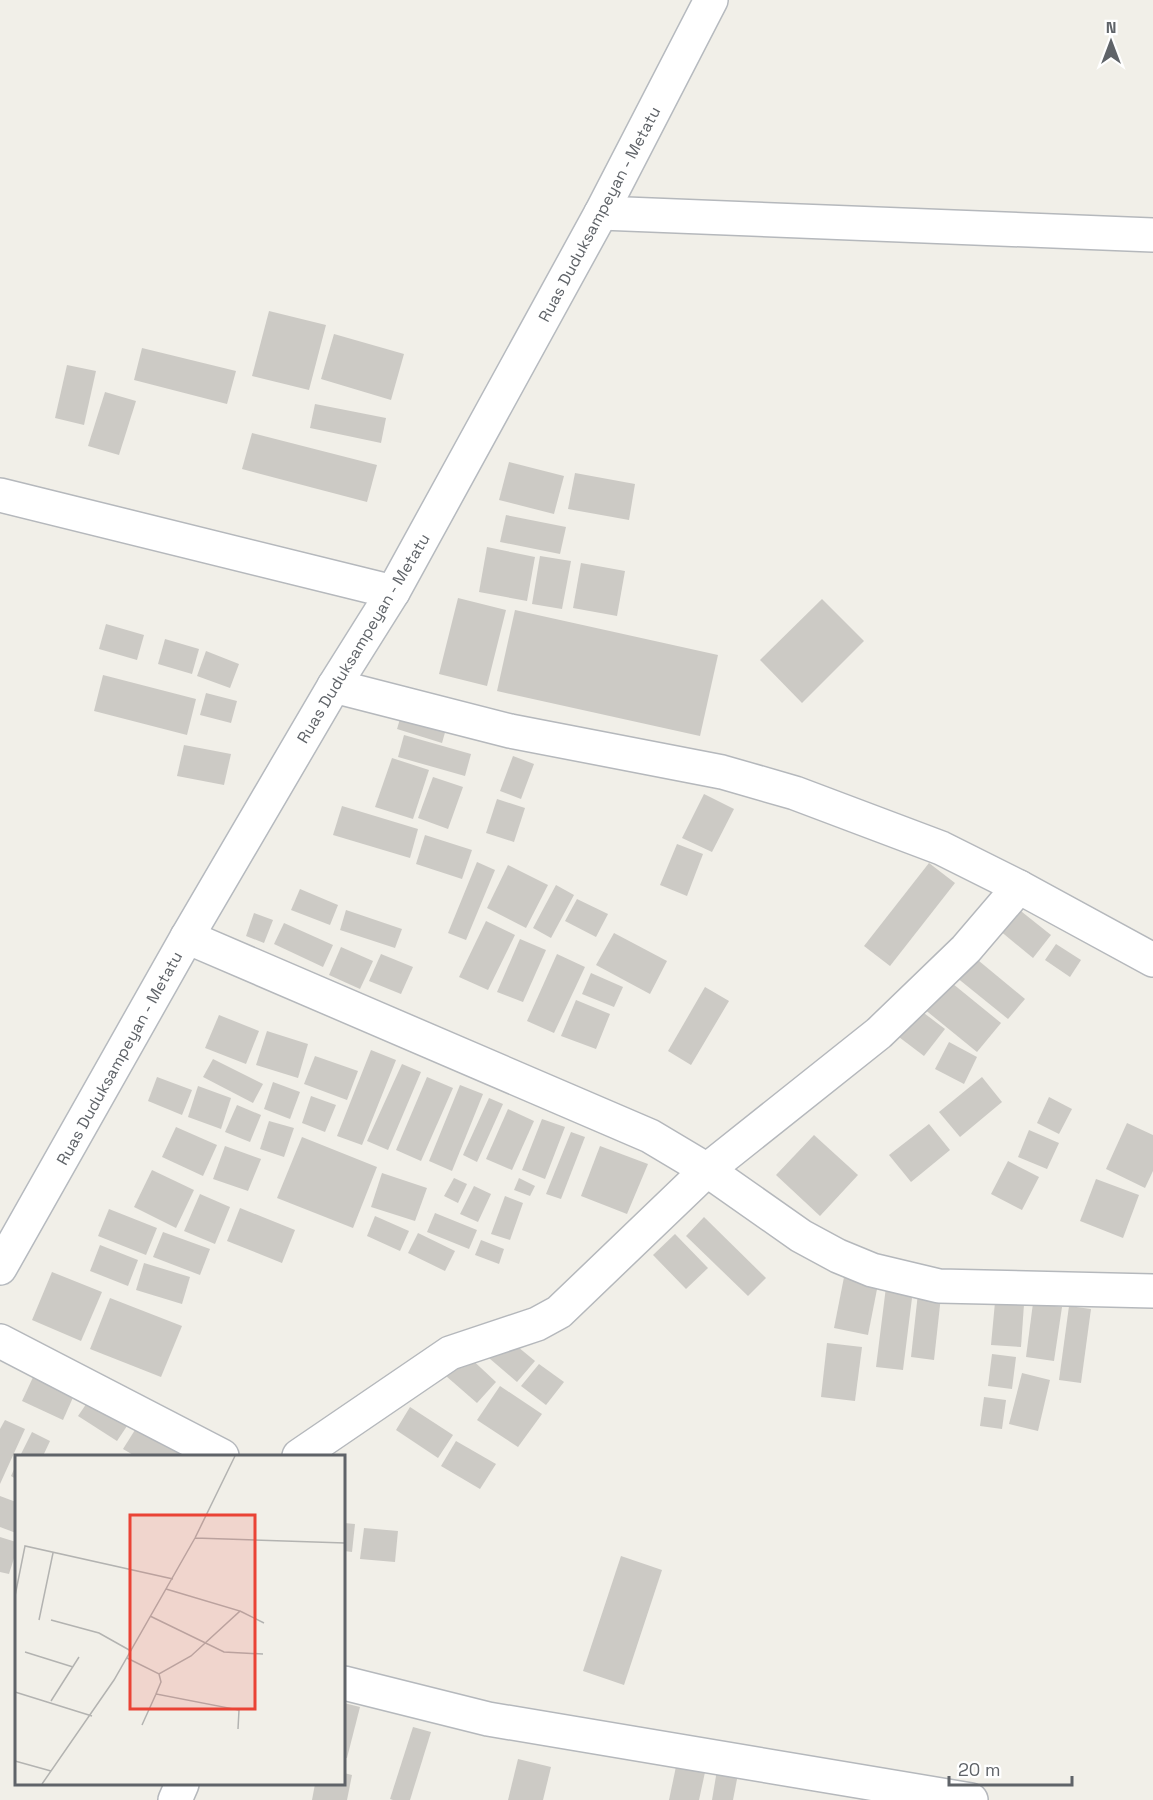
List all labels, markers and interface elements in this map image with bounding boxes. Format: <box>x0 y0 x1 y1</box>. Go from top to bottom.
north arrow <box>1081 12 1141 72</box>
text: N <box>1106 17 1116 38</box>
street label: Ruas Duduksampeyan - Metatu <box>534 103 665 326</box>
street label: Ruas Duduksampeyan - Metatu <box>292 530 435 747</box>
street label: Ruas Duduksampeyan - Metatu <box>52 948 187 1169</box>
inset map <box>15 1455 345 1785</box>
scale bar <box>949 1749 1072 1787</box>
text: 20 m <box>958 1758 1001 1781</box>

